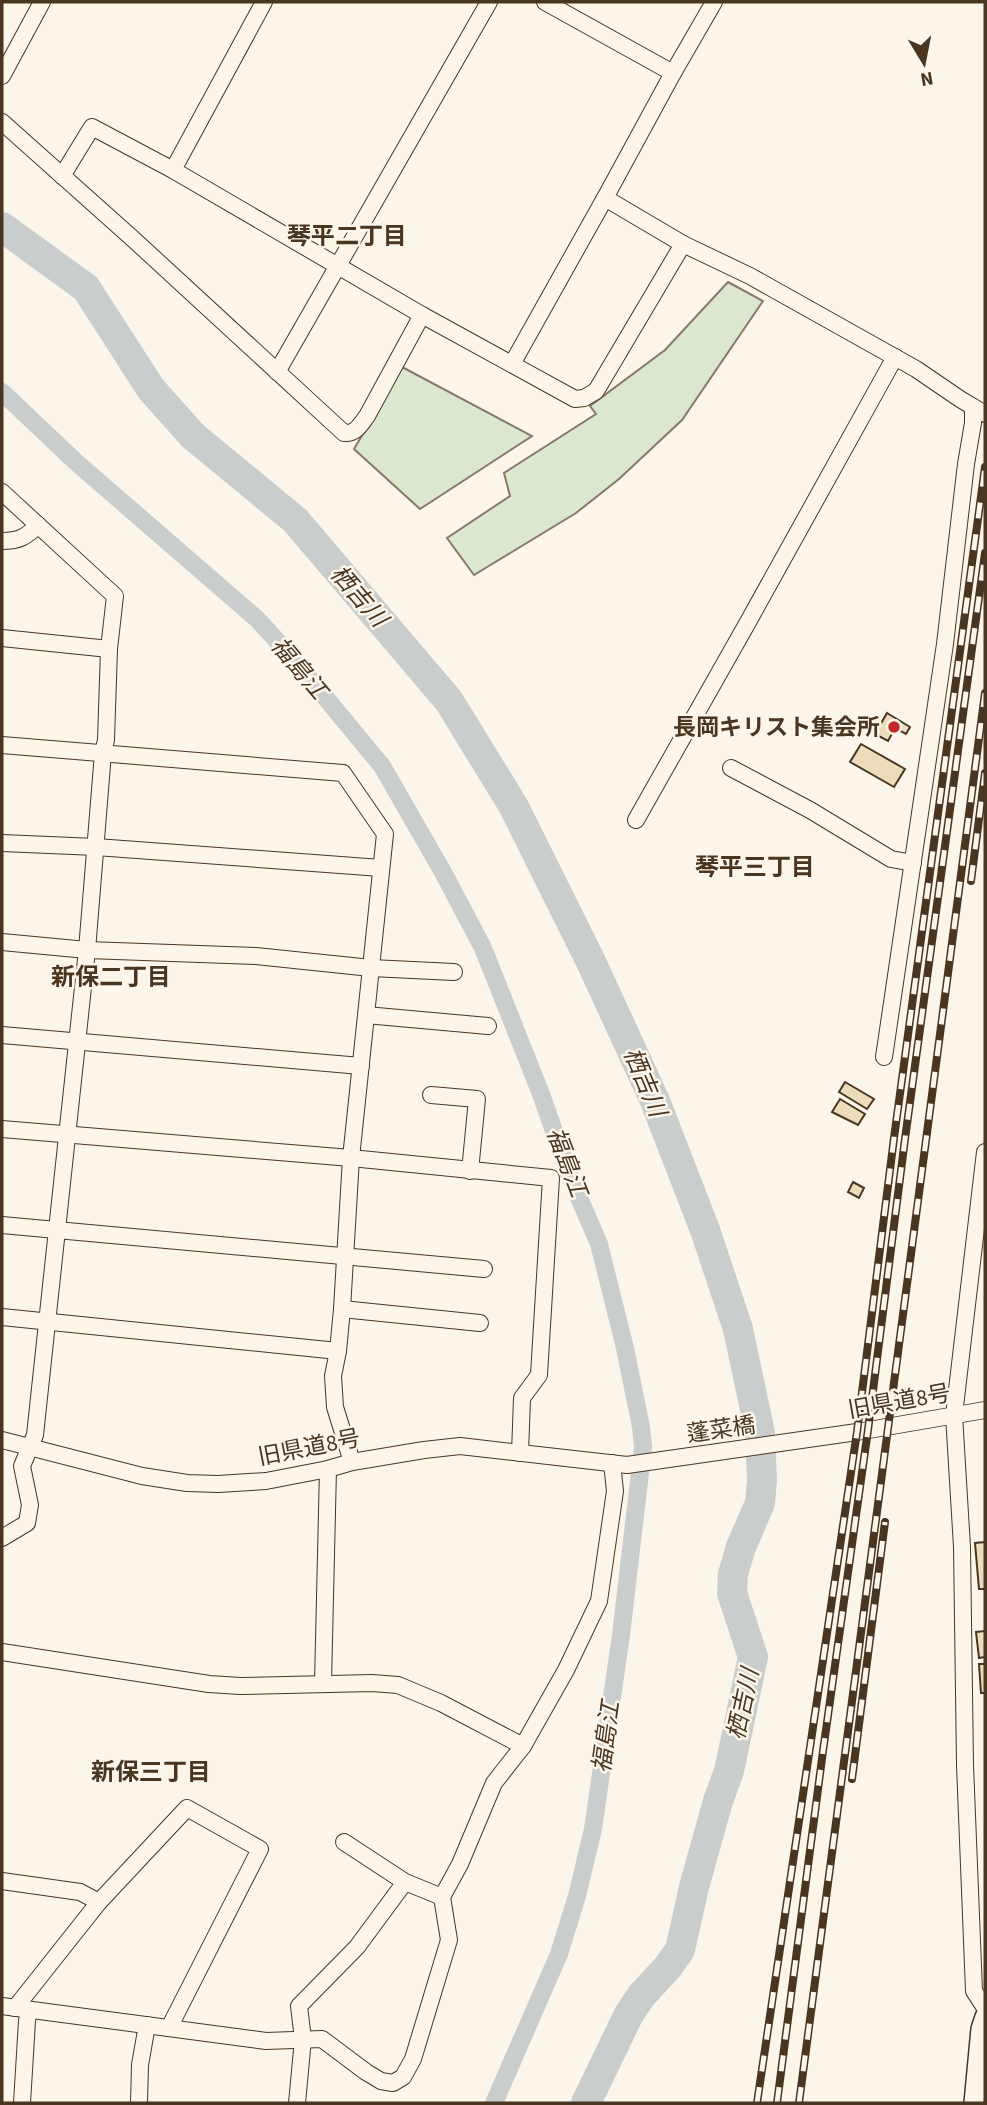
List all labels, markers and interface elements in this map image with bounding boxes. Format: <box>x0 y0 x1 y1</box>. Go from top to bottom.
north arrow <box>889 28 959 98</box>
text: N <box>918 64 935 93</box>
district label: 琴平二丁目 <box>287 219 407 254</box>
water label: 栖吉川 <box>322 558 397 637</box>
water label: 福島江 <box>262 629 337 709</box>
place label: 長岡キリスト集会所 <box>673 711 880 744</box>
marker: 長岡キリスト集会所 <box>886 719 902 735</box>
district label: 琴平三丁目 <box>695 850 815 885</box>
district label: 新保二丁目 <box>51 960 171 995</box>
water label: 栖吉川 <box>614 1042 676 1125</box>
water label: 福島江 <box>537 1122 597 1205</box>
street label: 旧県道8号 <box>845 1376 953 1427</box>
street label: 蓬菜橋 <box>685 1408 758 1451</box>
street label: 旧県道8号 <box>255 1421 363 1474</box>
water label: 栖吉川 <box>719 1662 769 1743</box>
water label: 福島江 <box>584 1696 629 1775</box>
district label: 新保三丁目 <box>91 1755 211 1790</box>

